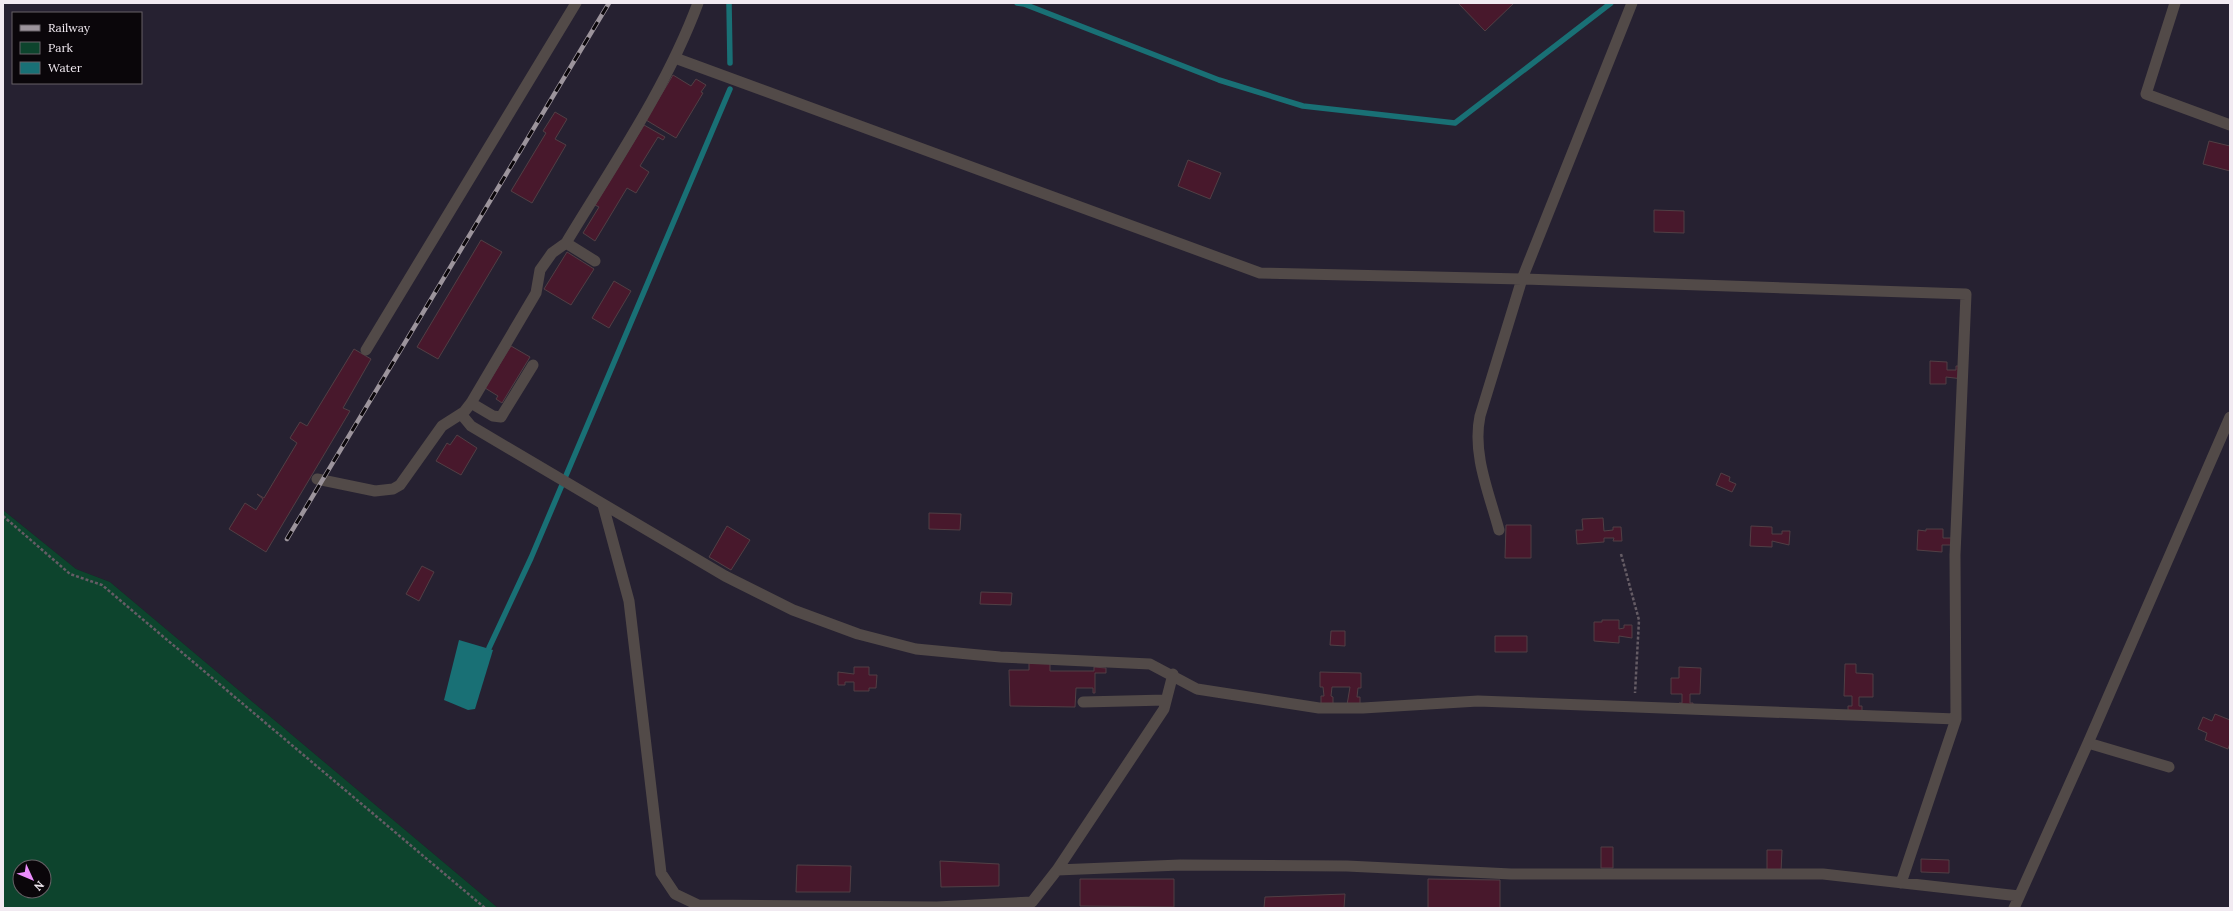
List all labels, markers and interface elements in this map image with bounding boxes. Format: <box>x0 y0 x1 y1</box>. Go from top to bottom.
legend <box>12 12 142 84</box>
text: Railway <box>48 20 91 35</box>
text: Park <box>48 40 74 55</box>
text: Water <box>48 60 83 75</box>
north arrow <box>12 859 52 899</box>
text: N <box>31 878 47 894</box>

